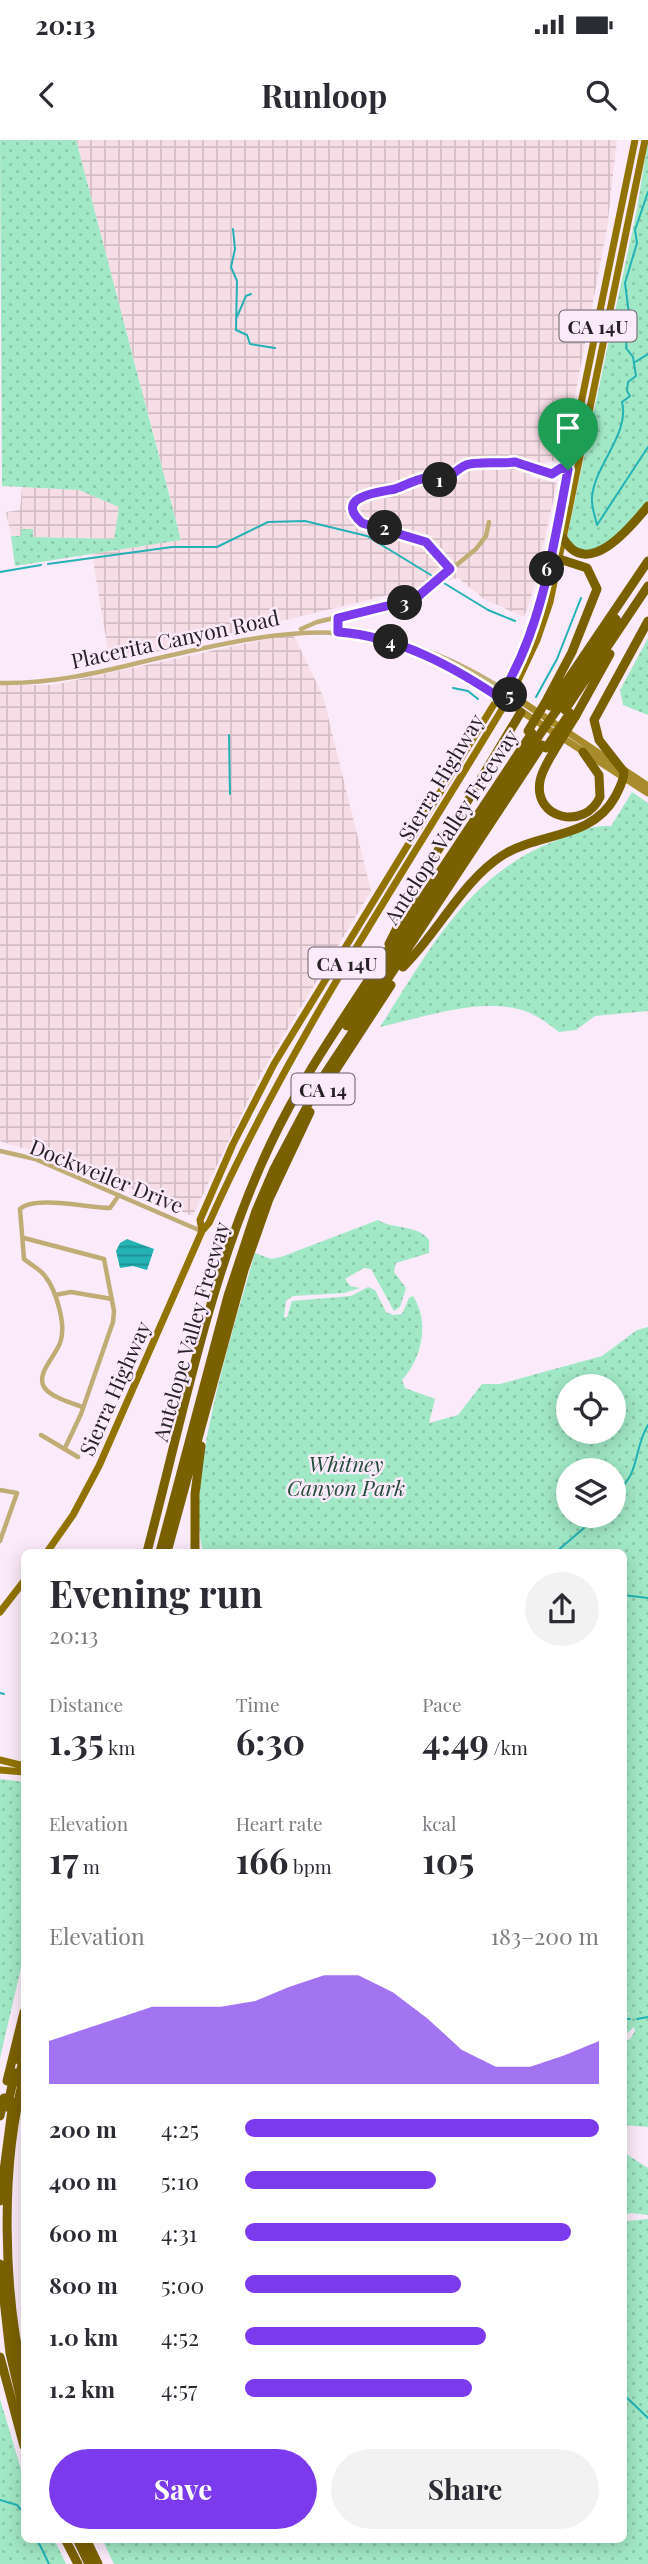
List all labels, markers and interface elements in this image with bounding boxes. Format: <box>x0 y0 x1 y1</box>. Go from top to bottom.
text: 20:13 <box>35 7 95 42</box>
text: Runloop <box>261 73 387 116</box>
icon: back <box>28 76 66 114</box>
icon: search <box>582 76 620 114</box>
road number: CA 14U <box>560 310 636 342</box>
pin <box>538 398 598 470</box>
icon: arrive <box>549 409 587 447</box>
pin: 1 <box>422 462 458 498</box>
text: 1 <box>436 466 443 492</box>
pin: 2 <box>368 510 402 546</box>
text: 2 <box>380 514 389 540</box>
pin: 6 <box>530 552 564 586</box>
text: 6 <box>541 555 552 581</box>
pin: 3 <box>388 586 422 620</box>
text: 3 <box>400 589 409 615</box>
street label: Placerita Canyon Road <box>68 602 282 674</box>
pin: 4 <box>374 624 408 660</box>
text: 4 <box>385 628 396 654</box>
pin: 5 <box>492 678 528 712</box>
text: 5 <box>505 681 514 707</box>
street label: Sierra Highway <box>391 708 489 846</box>
street label: Antelope Valley Freeway <box>376 723 524 930</box>
road number: CA 14U <box>308 948 386 978</box>
road number: CA 14 <box>292 1074 354 1105</box>
street label: Dockweiler Drive <box>26 1131 188 1219</box>
street label: Antelope Valley Freeway <box>145 1217 235 1445</box>
street label: Sierra Highway <box>72 1316 156 1460</box>
map controls <box>556 1374 626 1528</box>
button: locate <box>556 1374 626 1444</box>
park label: Whitney Canyon Park <box>287 1449 405 1501</box>
button: layers <box>556 1458 626 1528</box>
text: Evening run <box>49 1567 263 1618</box>
button: share <box>525 1572 599 1646</box>
text: 20:13 <box>49 1619 98 1650</box>
text: Distance <box>49 1691 123 1717</box>
text: Time <box>236 1691 280 1717</box>
text: Pace <box>422 1691 462 1717</box>
text: 1.35 <box>49 1717 104 1764</box>
text: 6:30 <box>236 1717 305 1764</box>
text: 4:49 <box>422 1717 489 1764</box>
text: km <box>104 1734 135 1760</box>
text: /km <box>489 1734 528 1760</box>
text: Elevation <box>49 1810 128 1836</box>
text: Heart rate <box>236 1810 323 1836</box>
text: kcal <box>422 1810 456 1836</box>
text: 17 <box>49 1836 78 1883</box>
text: 166 <box>236 1836 288 1883</box>
text: 105 <box>422 1836 474 1883</box>
text: m <box>78 1853 100 1879</box>
text: bpm <box>288 1853 332 1879</box>
text: Elevation <box>49 1920 145 1951</box>
text: 183–200 m <box>491 1920 599 1951</box>
text: 200 m <box>49 2113 117 2144</box>
text: 4:25 <box>161 2113 199 2144</box>
text: 400 m <box>49 2165 117 2196</box>
text: 5:10 <box>161 2165 199 2196</box>
text: 600 m <box>49 2217 118 2248</box>
text: 4:31 <box>161 2217 197 2248</box>
text: 800 m <box>49 2269 118 2300</box>
text: 5:00 <box>161 2269 204 2300</box>
text: 1.0 km <box>49 2321 118 2352</box>
text: 4:52 <box>161 2321 199 2352</box>
text: 1.2 km <box>49 2373 115 2404</box>
text: 4:57 <box>161 2373 197 2404</box>
button: Save <box>49 2449 317 2529</box>
button: Share <box>331 2449 599 2529</box>

